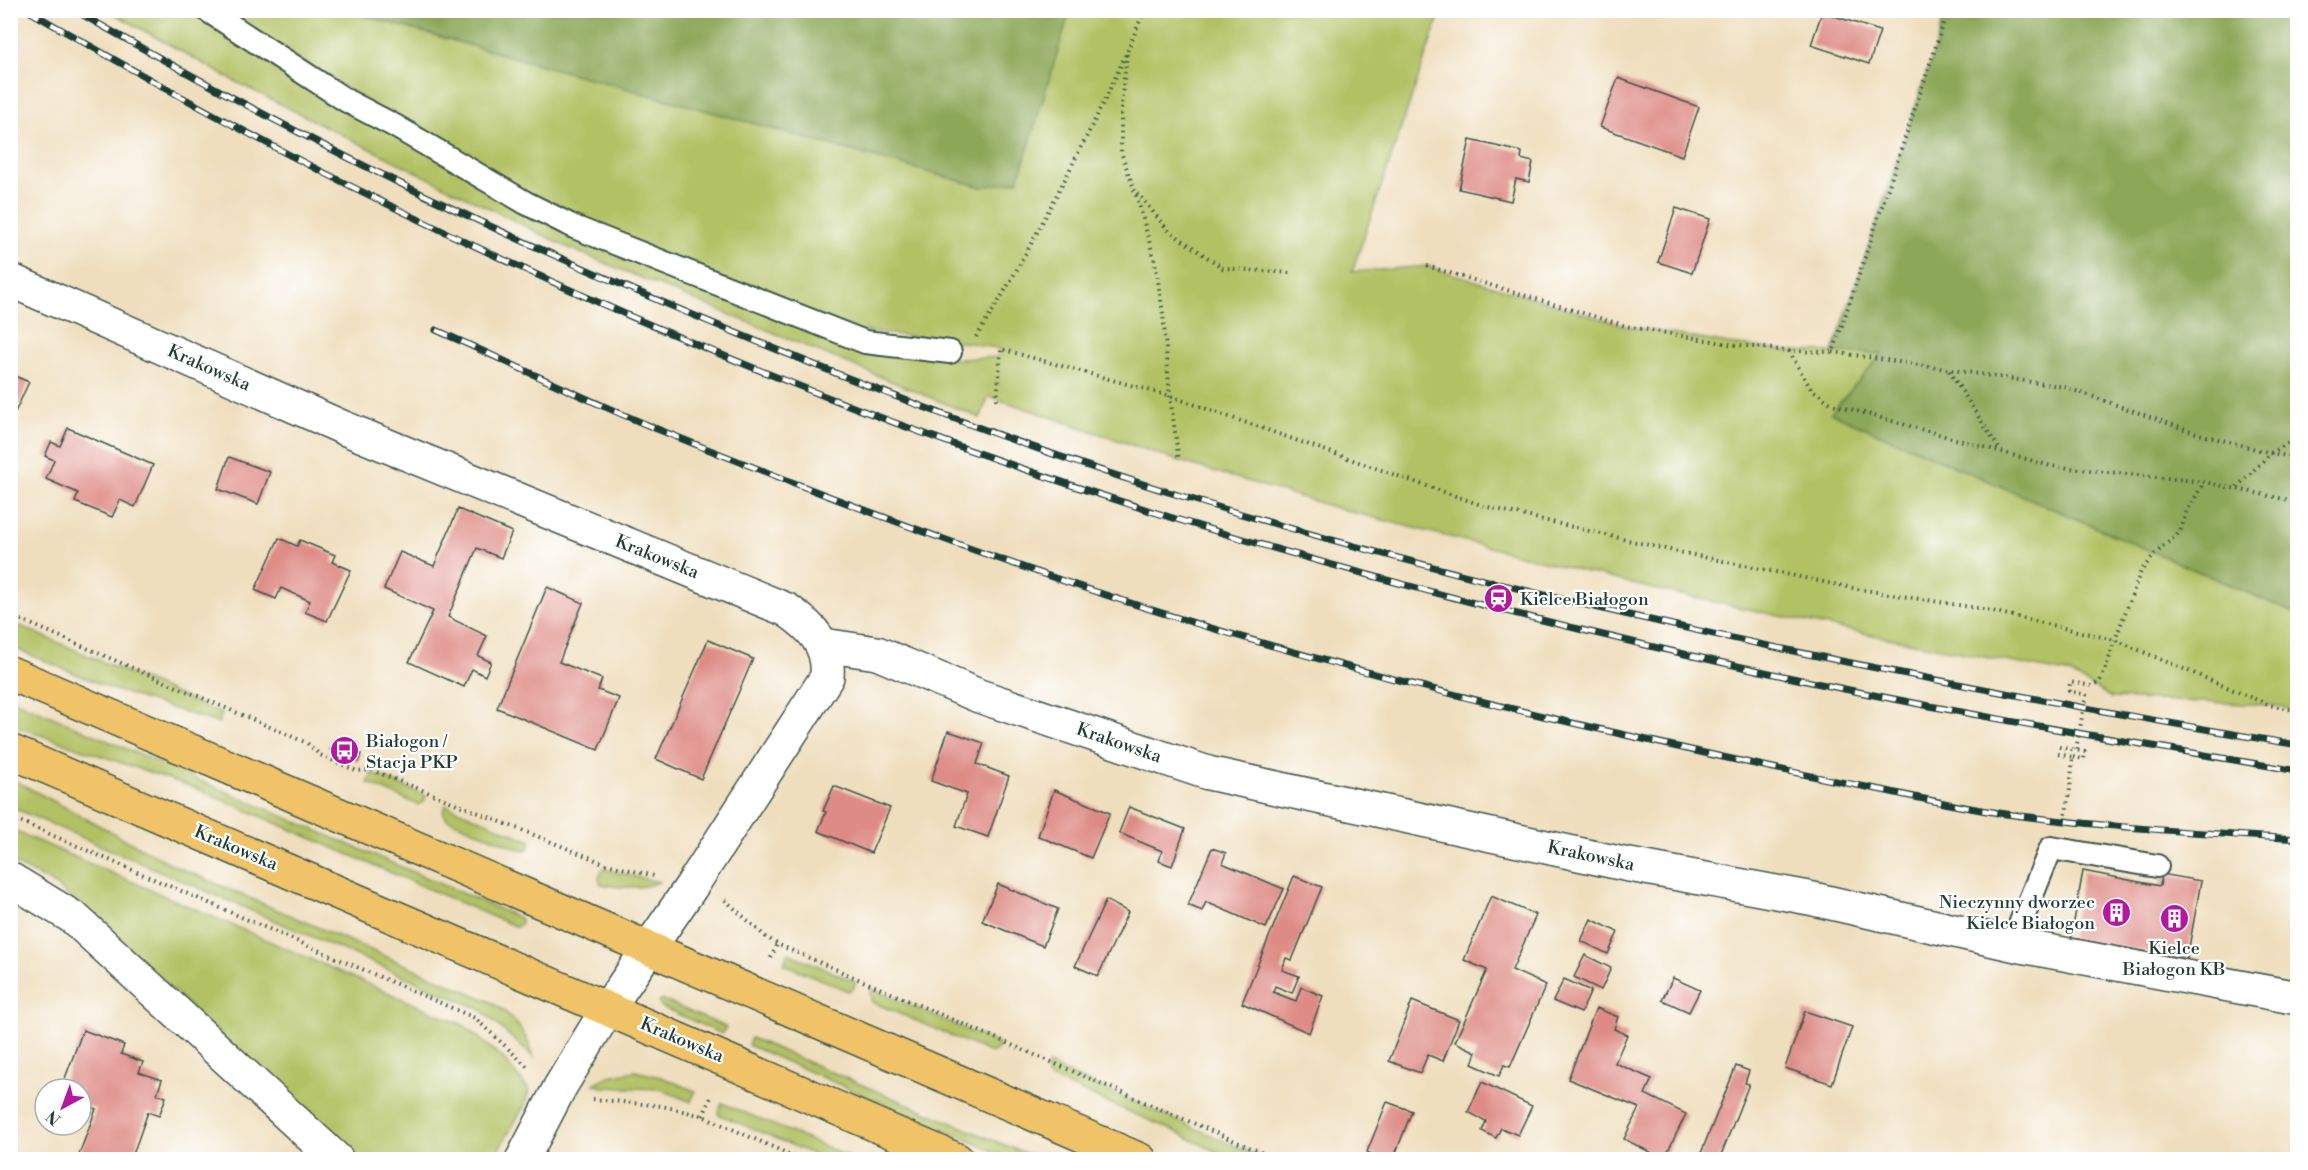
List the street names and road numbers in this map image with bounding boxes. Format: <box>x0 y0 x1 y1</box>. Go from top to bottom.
street label: Krakowska <box>164 339 255 397</box>
street label: Krakowska <box>612 530 703 585</box>
street label: Krakowska <box>1073 718 1165 769</box>
street label: Krakowska <box>191 820 282 876</box>
street label: Krakowska <box>1545 836 1638 877</box>
street label: Krakowska <box>637 1012 728 1068</box>

